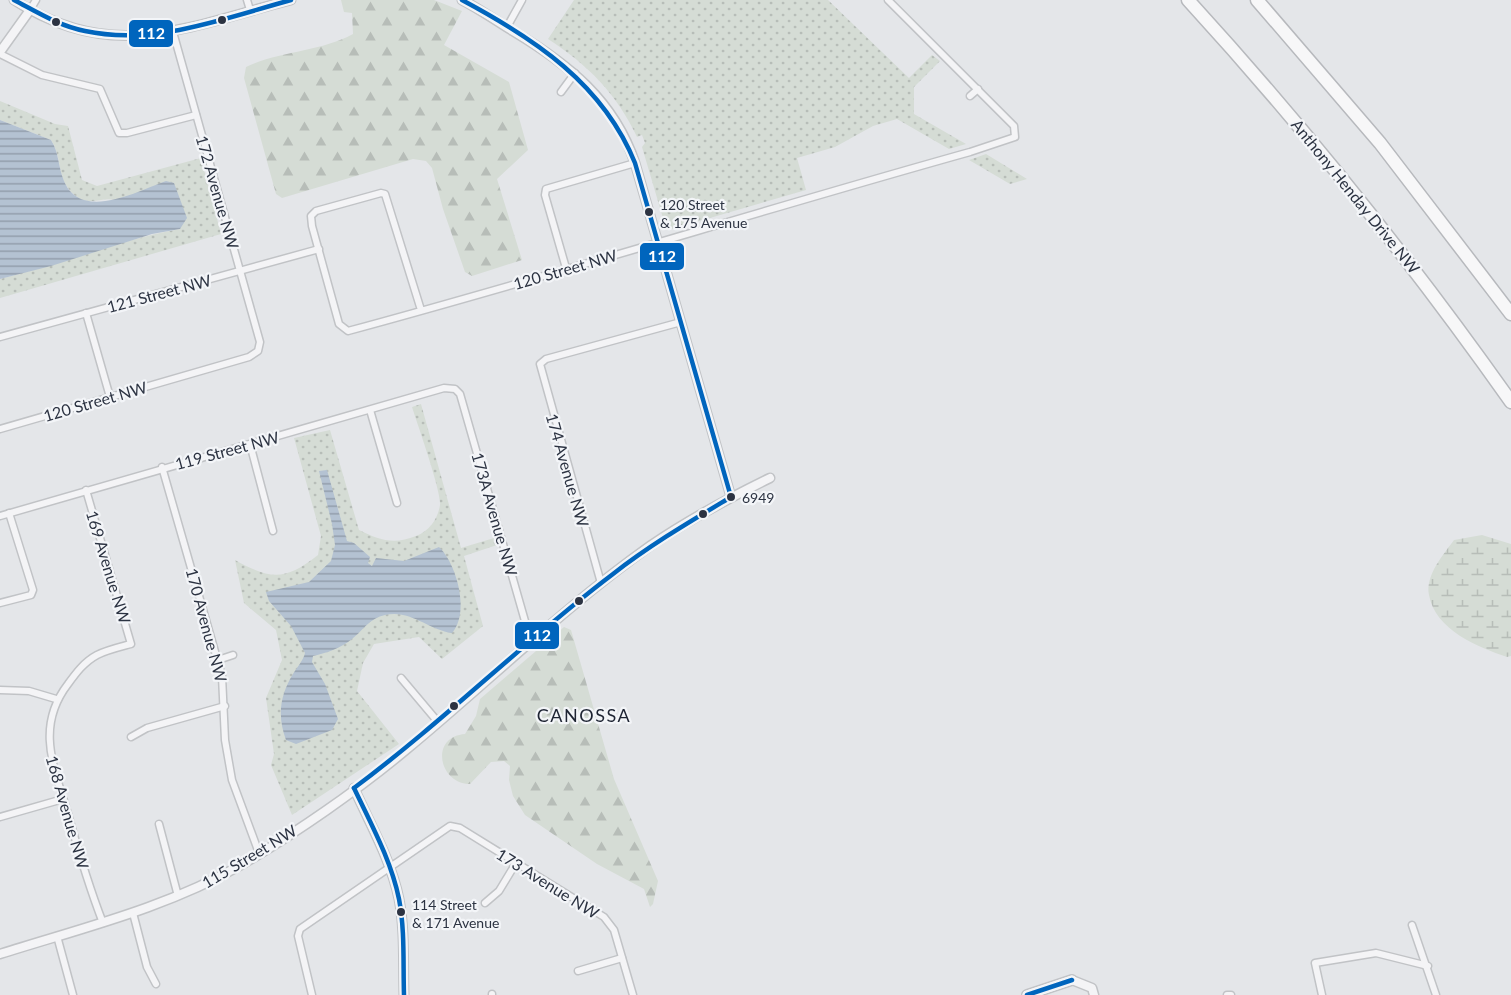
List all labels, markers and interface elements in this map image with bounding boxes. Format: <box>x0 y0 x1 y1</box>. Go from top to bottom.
unlabelled marker <box>216 14 228 26</box>
unlabelled marker <box>50 16 62 28</box>
line badge: 112 <box>128 19 174 48</box>
text: 112 <box>137 23 165 42</box>
street label: Anthony Henday Drive NW <box>1288 115 1424 277</box>
street label: 172 Avenue NW <box>193 133 243 251</box>
place label: 120 Street & 175 Avenue <box>660 196 747 231</box>
marker: 120 Street & 175 Avenue <box>643 206 655 218</box>
line badge: 112 <box>639 242 685 271</box>
street label: 120 Street NW <box>511 245 619 293</box>
text: 112 <box>648 246 676 265</box>
street label: 121 Street NW <box>105 270 214 316</box>
street label: 120 Street NW <box>41 377 149 425</box>
street label: 174 Avenue NW <box>543 411 593 529</box>
street label: 119 Street NW <box>173 427 282 473</box>
street label: 173A Avenue NW <box>468 450 522 578</box>
place label: 6949 <box>742 489 774 506</box>
marker: 6949 <box>725 491 737 503</box>
street label: 169 Avenue NW <box>83 508 135 626</box>
unlabelled marker <box>697 508 709 520</box>
street label: 170 Avenue NW <box>183 566 231 685</box>
unlabelled marker <box>573 595 585 607</box>
line badge: 112 <box>514 621 560 650</box>
text: 112 <box>523 625 551 644</box>
unlabelled marker <box>448 700 460 712</box>
district label: CANOSSA <box>537 704 631 726</box>
street label: 168 Avenue NW <box>43 753 93 871</box>
street label: 115 Street NW <box>198 820 300 892</box>
street label: 173 Avenue NW <box>493 844 603 922</box>
place label: 114 Street & 171 Avenue <box>412 896 499 931</box>
marker: 114 Street & 171 Avenue <box>395 906 407 918</box>

